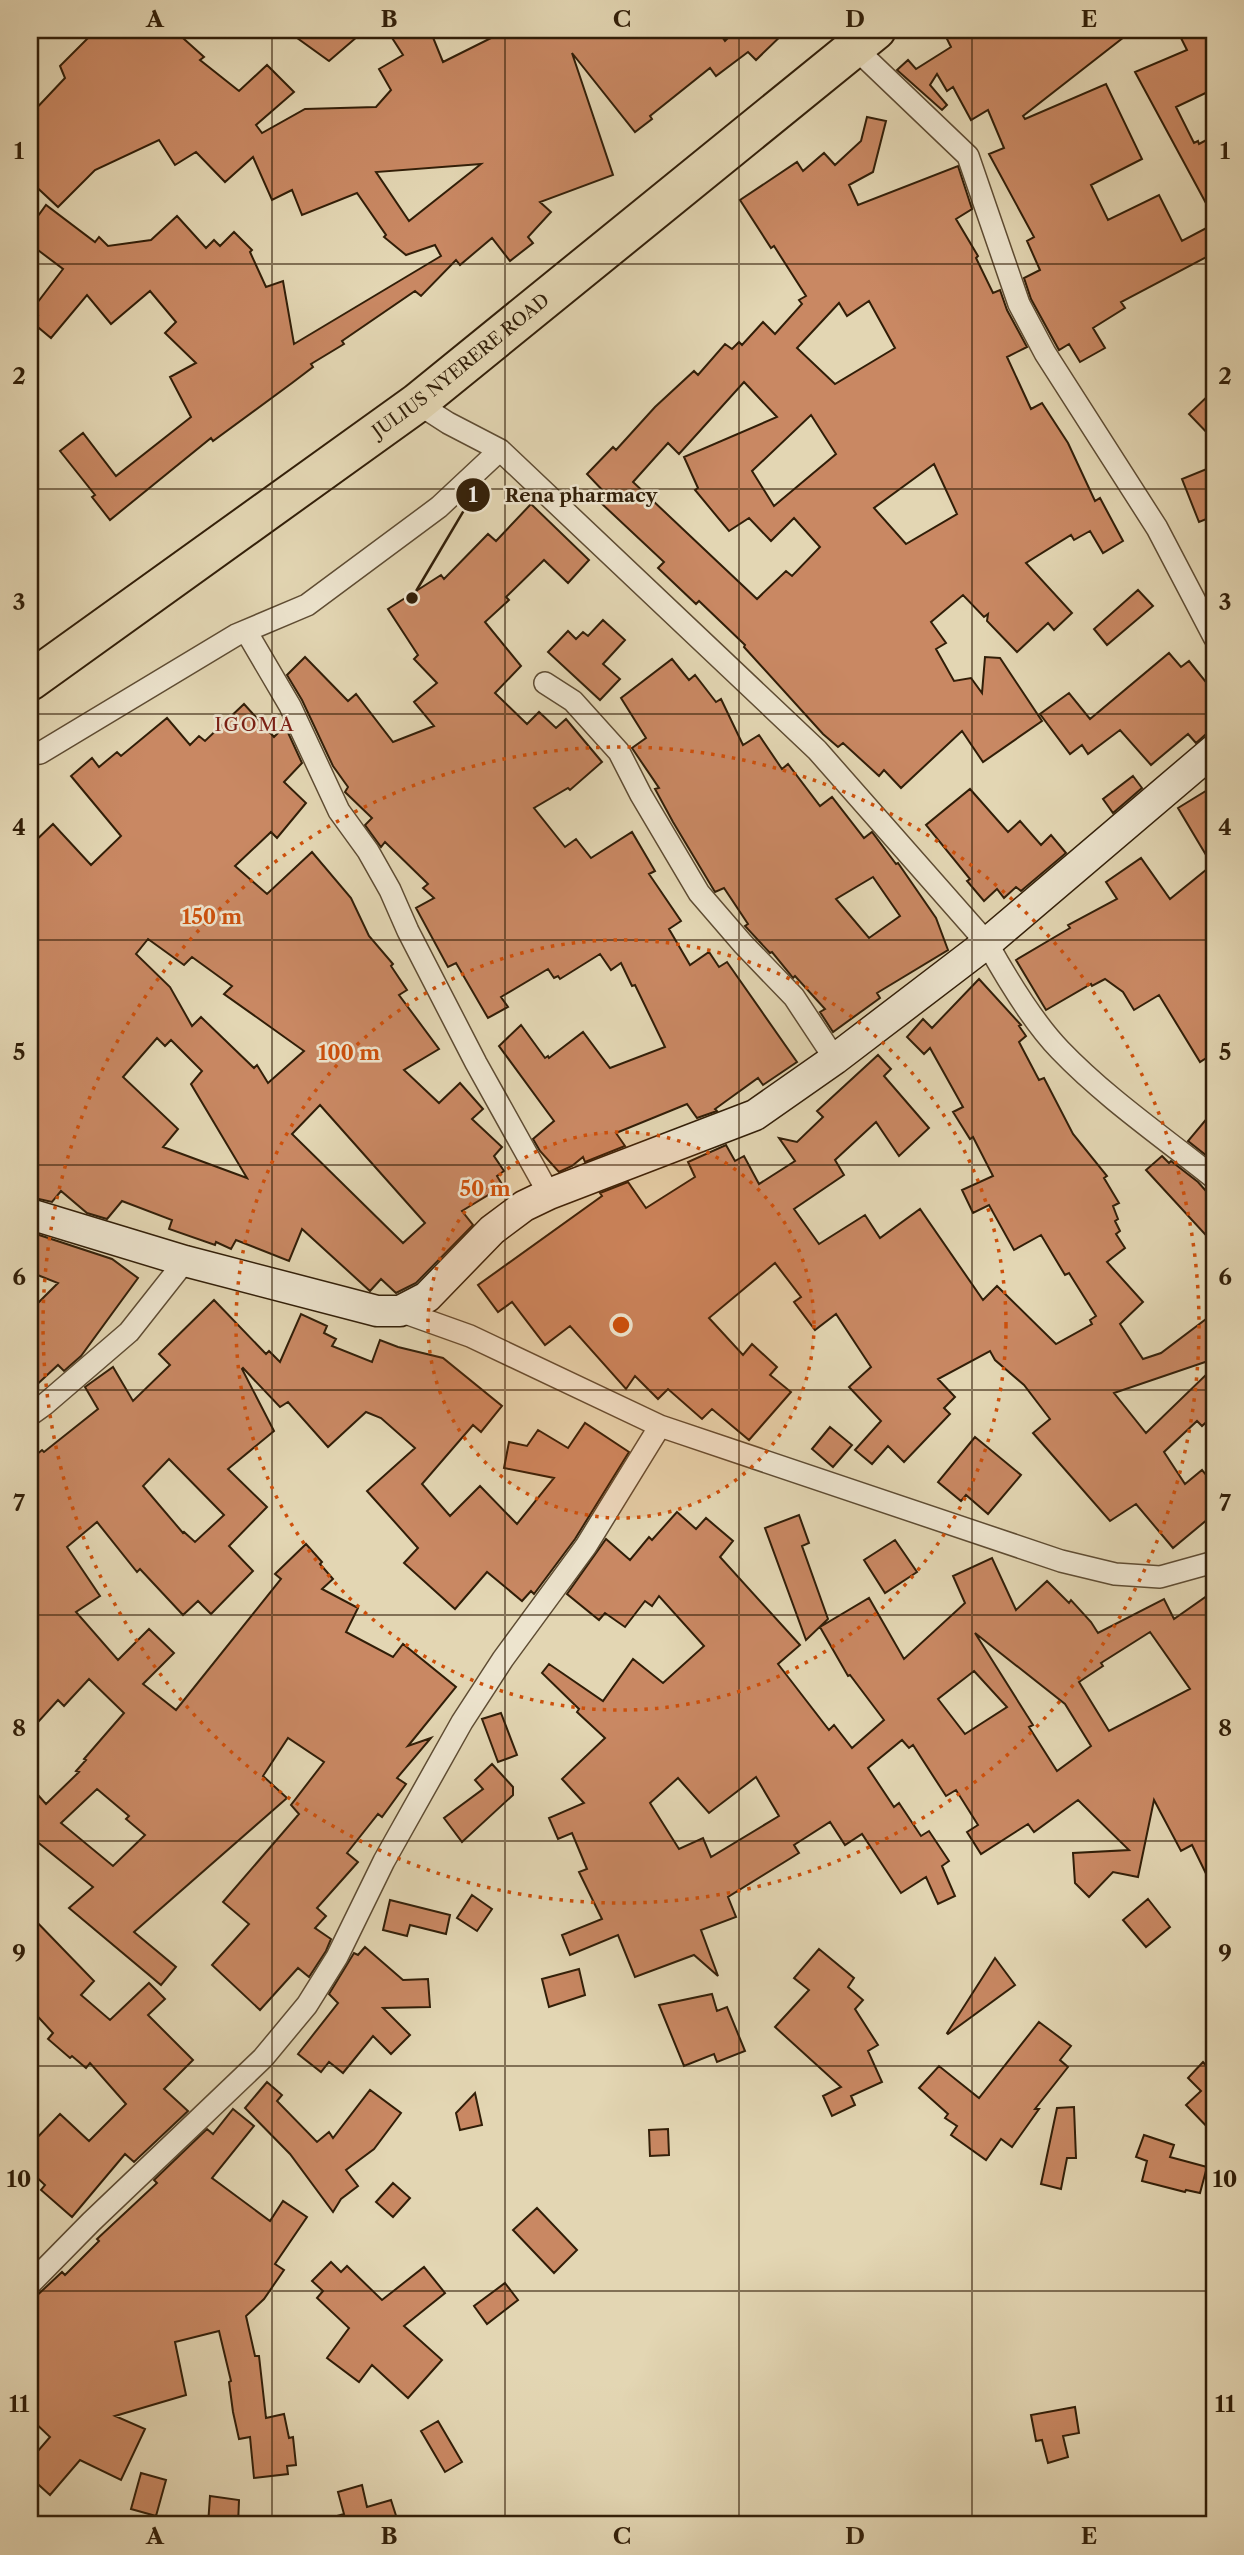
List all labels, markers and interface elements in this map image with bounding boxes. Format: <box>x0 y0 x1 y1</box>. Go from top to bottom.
text: A <box>145 5 165 33</box>
text: B <box>380 5 398 33</box>
text: C <box>613 5 631 33</box>
text: D <box>845 5 865 33</box>
text: E <box>1081 5 1097 33</box>
text: 1 <box>14 137 25 165</box>
text: 1 <box>1220 137 1231 165</box>
street label: JULIUS NYERERE ROAD <box>366 289 554 444</box>
text: 2 <box>12 362 26 390</box>
text: 2 <box>1218 362 1232 390</box>
callout: Rena pharmacy <box>456 475 671 515</box>
text: 1 <box>468 482 478 507</box>
text: Rena pharmacy <box>505 484 659 507</box>
text: 3 <box>13 588 26 616</box>
text: 3 <box>1219 588 1232 616</box>
district label: IGOMA <box>214 713 296 736</box>
text: 4 <box>12 813 26 841</box>
text: 4 <box>1218 813 1232 841</box>
text: 150 m <box>182 904 242 929</box>
text: 5 <box>13 1038 25 1066</box>
text: 5 <box>1219 1038 1231 1066</box>
text: 100 m <box>318 1040 380 1065</box>
text: 50 m <box>459 1176 511 1201</box>
text: 6 <box>12 1263 26 1291</box>
text: 6 <box>1218 1263 1232 1291</box>
centre of rings <box>609 1313 633 1337</box>
text: 7 <box>13 1489 25 1517</box>
text: 7 <box>1219 1489 1231 1517</box>
text: 8 <box>12 1714 26 1742</box>
text: 8 <box>1218 1714 1232 1742</box>
text: 9 <box>12 1939 26 1967</box>
text: 9 <box>1218 1939 1232 1967</box>
text: 10 <box>7 2165 31 2193</box>
text: 10 <box>1213 2165 1237 2193</box>
text: 11 <box>9 2390 30 2418</box>
text: 11 <box>1215 2390 1236 2418</box>
text: A <box>145 2522 165 2550</box>
text: B <box>380 2522 398 2550</box>
text: C <box>613 2522 631 2550</box>
text: D <box>845 2522 865 2550</box>
text: E <box>1081 2522 1097 2550</box>

